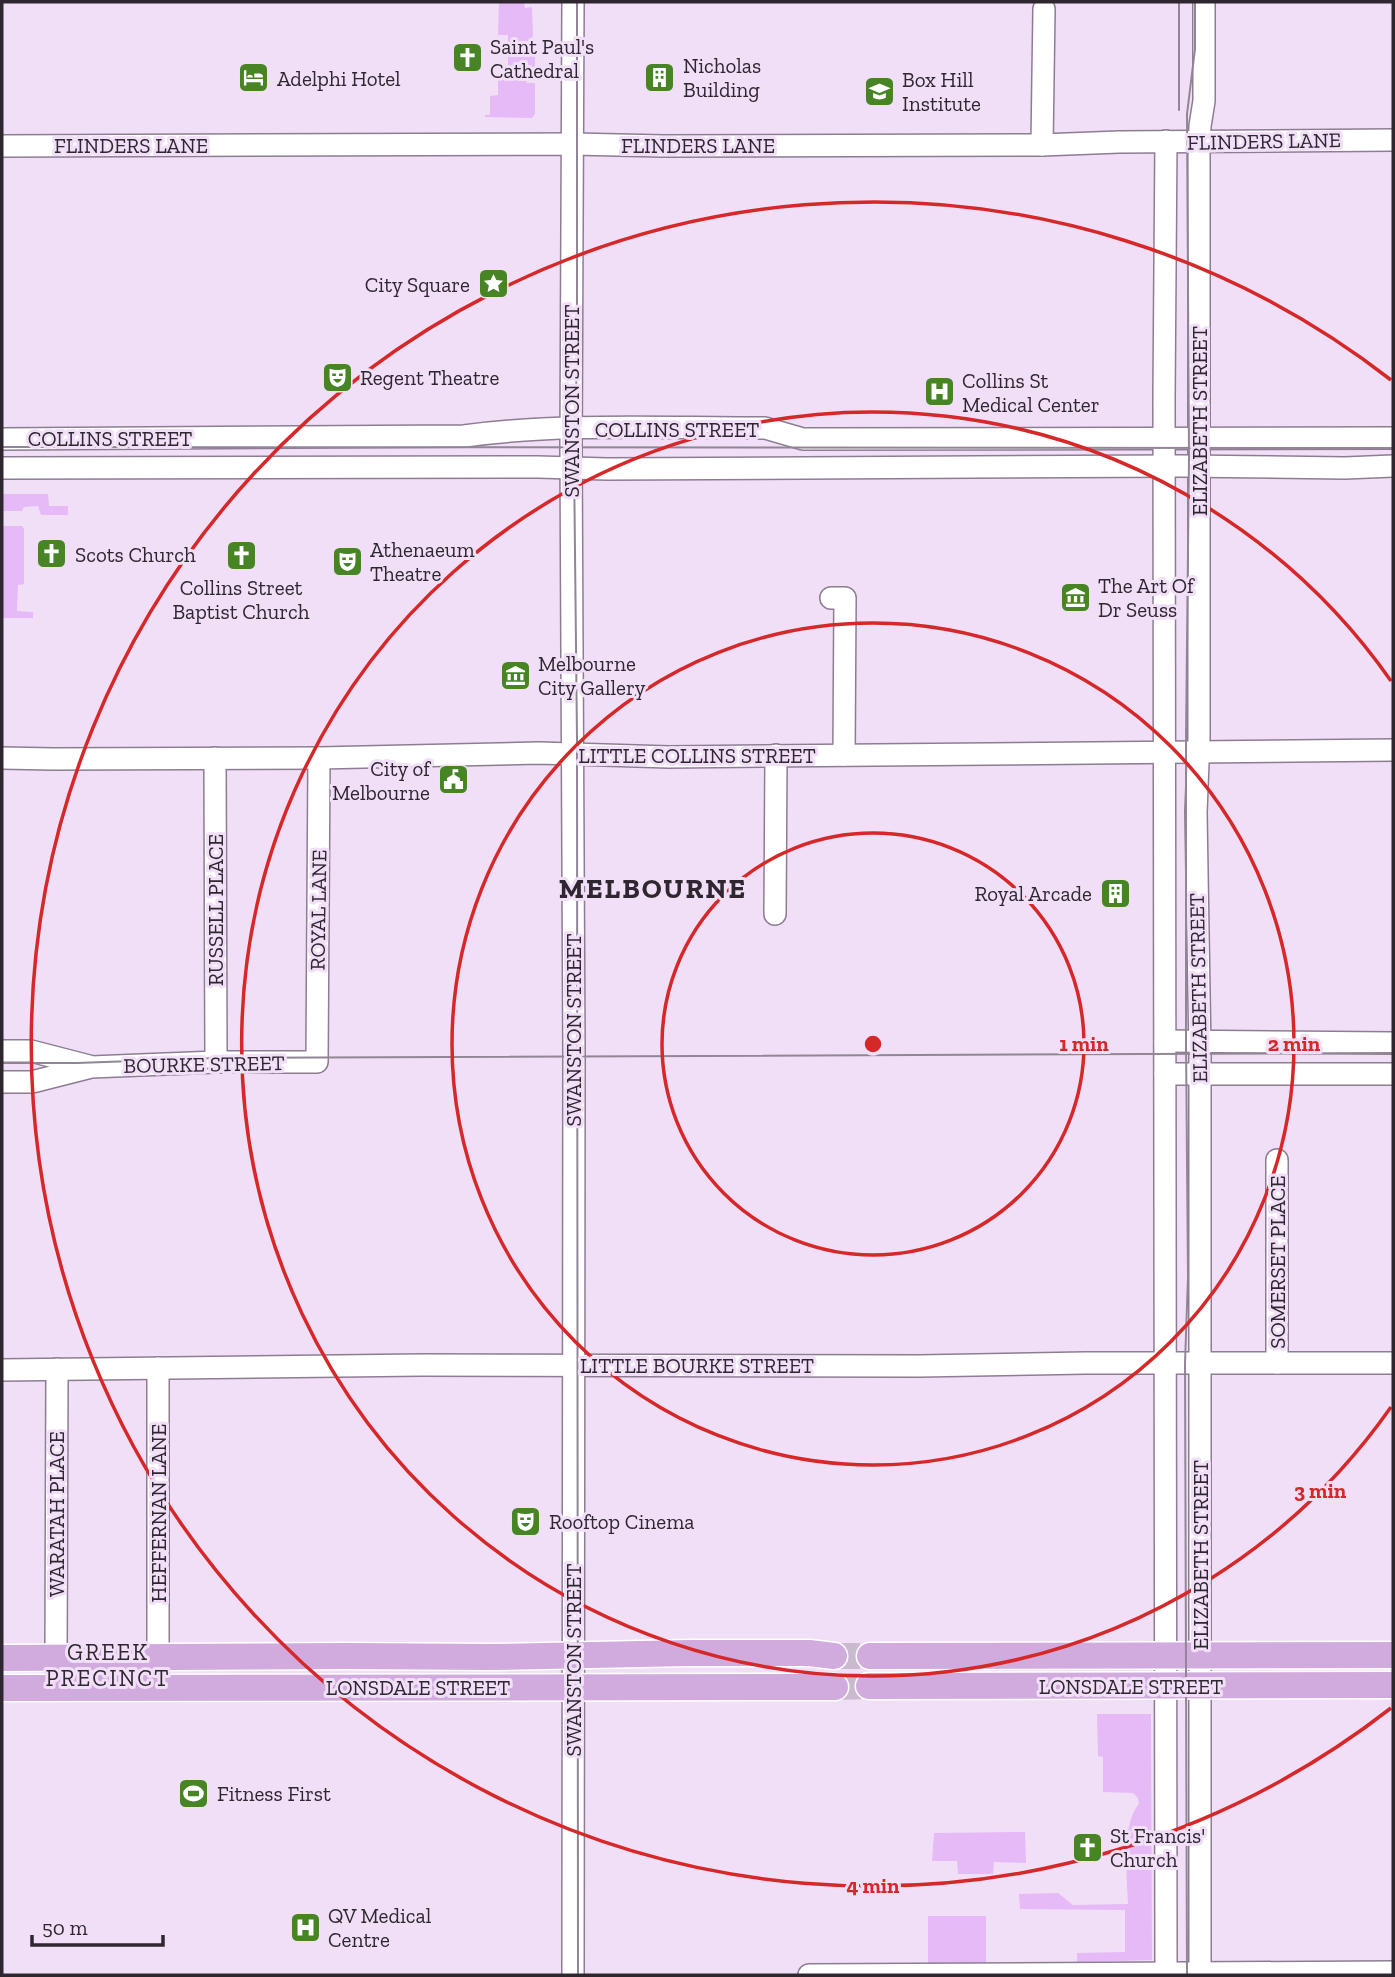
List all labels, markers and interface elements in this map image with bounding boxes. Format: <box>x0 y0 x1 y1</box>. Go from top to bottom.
place label: Saint Paul's Cathedral <box>490 34 594 83</box>
church icon: Saint Paul's Cathedral <box>450 41 484 75</box>
place label: Nicholas Building <box>683 53 761 102</box>
building icon: Nicholas Building <box>643 60 677 94</box>
hotel icon: Adelphi Hotel <box>237 61 271 95</box>
place label: Adelphi Hotel <box>277 66 401 91</box>
place label: Box Hill Institute <box>902 67 981 116</box>
school or university icon: Box Hill Institute <box>862 74 896 108</box>
street label: FLINDERS LANE <box>1187 127 1341 155</box>
street label: FLINDERS LANE <box>54 133 208 158</box>
street label: FLINDERS LANE <box>621 133 775 158</box>
place icon: City Square <box>476 267 510 301</box>
place label: City Square <box>365 272 470 297</box>
street label: SWANSTON STREET <box>559 305 584 497</box>
street label: ELIZABETH STREET <box>1187 326 1212 516</box>
theatre icon: Regent Theatre <box>320 360 354 394</box>
place label: Regent Theatre <box>360 365 500 390</box>
place label: Collins St Medical Center <box>962 368 1099 417</box>
hospital icon: Collins St Medical Center <box>922 375 956 409</box>
street label: COLLINS STREET <box>595 417 759 442</box>
street label: COLLINS STREET <box>28 426 192 451</box>
church icon: Scots Church <box>35 537 69 571</box>
place label: Athenaeum Theatre <box>370 537 475 586</box>
church icon: Collins Street Baptist Church <box>224 538 258 572</box>
place label: Scots Church <box>75 542 196 567</box>
theatre icon: Athenaeum Theatre <box>330 544 364 578</box>
place label: The Art Of Dr Seuss <box>1098 573 1195 622</box>
place label: Collins Street Baptist Church <box>172 575 310 624</box>
museum icon: The Art Of Dr Seuss <box>1058 580 1092 614</box>
place label: Melbourne City Gallery <box>538 651 646 700</box>
museum icon: Melbourne City Gallery <box>498 658 532 692</box>
street label: LITTLE COLLINS STREET <box>578 743 816 768</box>
place label: City of Melbourne <box>332 756 431 805</box>
public building icon: City of Melbourne <box>436 763 470 797</box>
street label: RUSSELL PLACE <box>203 834 228 986</box>
street label: ROYAL LANE <box>304 849 332 971</box>
district label: MELBOURNE <box>559 872 747 905</box>
building icon: Royal Arcade <box>1098 876 1132 910</box>
place label: Royal Arcade <box>975 881 1092 906</box>
street label: ELIZABETH STREET <box>1184 893 1212 1083</box>
street label: SWANSTON STREET <box>561 934 586 1126</box>
text: 1 min <box>1059 1031 1109 1056</box>
text: 2 min <box>1268 1031 1321 1056</box>
centre of rings <box>861 1032 885 1056</box>
street label: BOURKE STREET <box>123 1050 285 1078</box>
street label: SOMERSET PLACE <box>1265 1175 1290 1349</box>
street label: LITTLE BOURKE STREET <box>580 1353 814 1378</box>
street label: HEFFERNAN LANE <box>146 1424 171 1602</box>
street label: WARATAH PLACE <box>44 1431 69 1597</box>
street label: ELIZABETH STREET <box>1188 1460 1213 1650</box>
text: 3 min <box>1294 1478 1347 1503</box>
theatre icon: Rooftop Cinema <box>509 1504 543 1538</box>
place label: Rooftop Cinema <box>549 1509 694 1534</box>
street label: SWANSTON STREET <box>561 1564 586 1756</box>
district label: GREEK PRECINCT <box>46 1638 170 1692</box>
street label: LONSDALE STREET <box>1039 1674 1223 1699</box>
street label: LONSDALE STREET <box>326 1675 510 1700</box>
sports icon: Fitness First <box>177 1776 211 1810</box>
place label: Fitness First <box>217 1781 331 1806</box>
place label: St Francis' Church <box>1110 1823 1205 1872</box>
church icon: St Francis' Church <box>1070 1830 1104 1864</box>
text: 4 min <box>846 1873 900 1898</box>
place label: QV Medical Centre <box>328 1903 432 1952</box>
scale bar <box>32 1904 163 1948</box>
hospital icon: QV Medical Centre <box>288 1910 322 1944</box>
text: 50 m <box>42 1915 88 1940</box>

